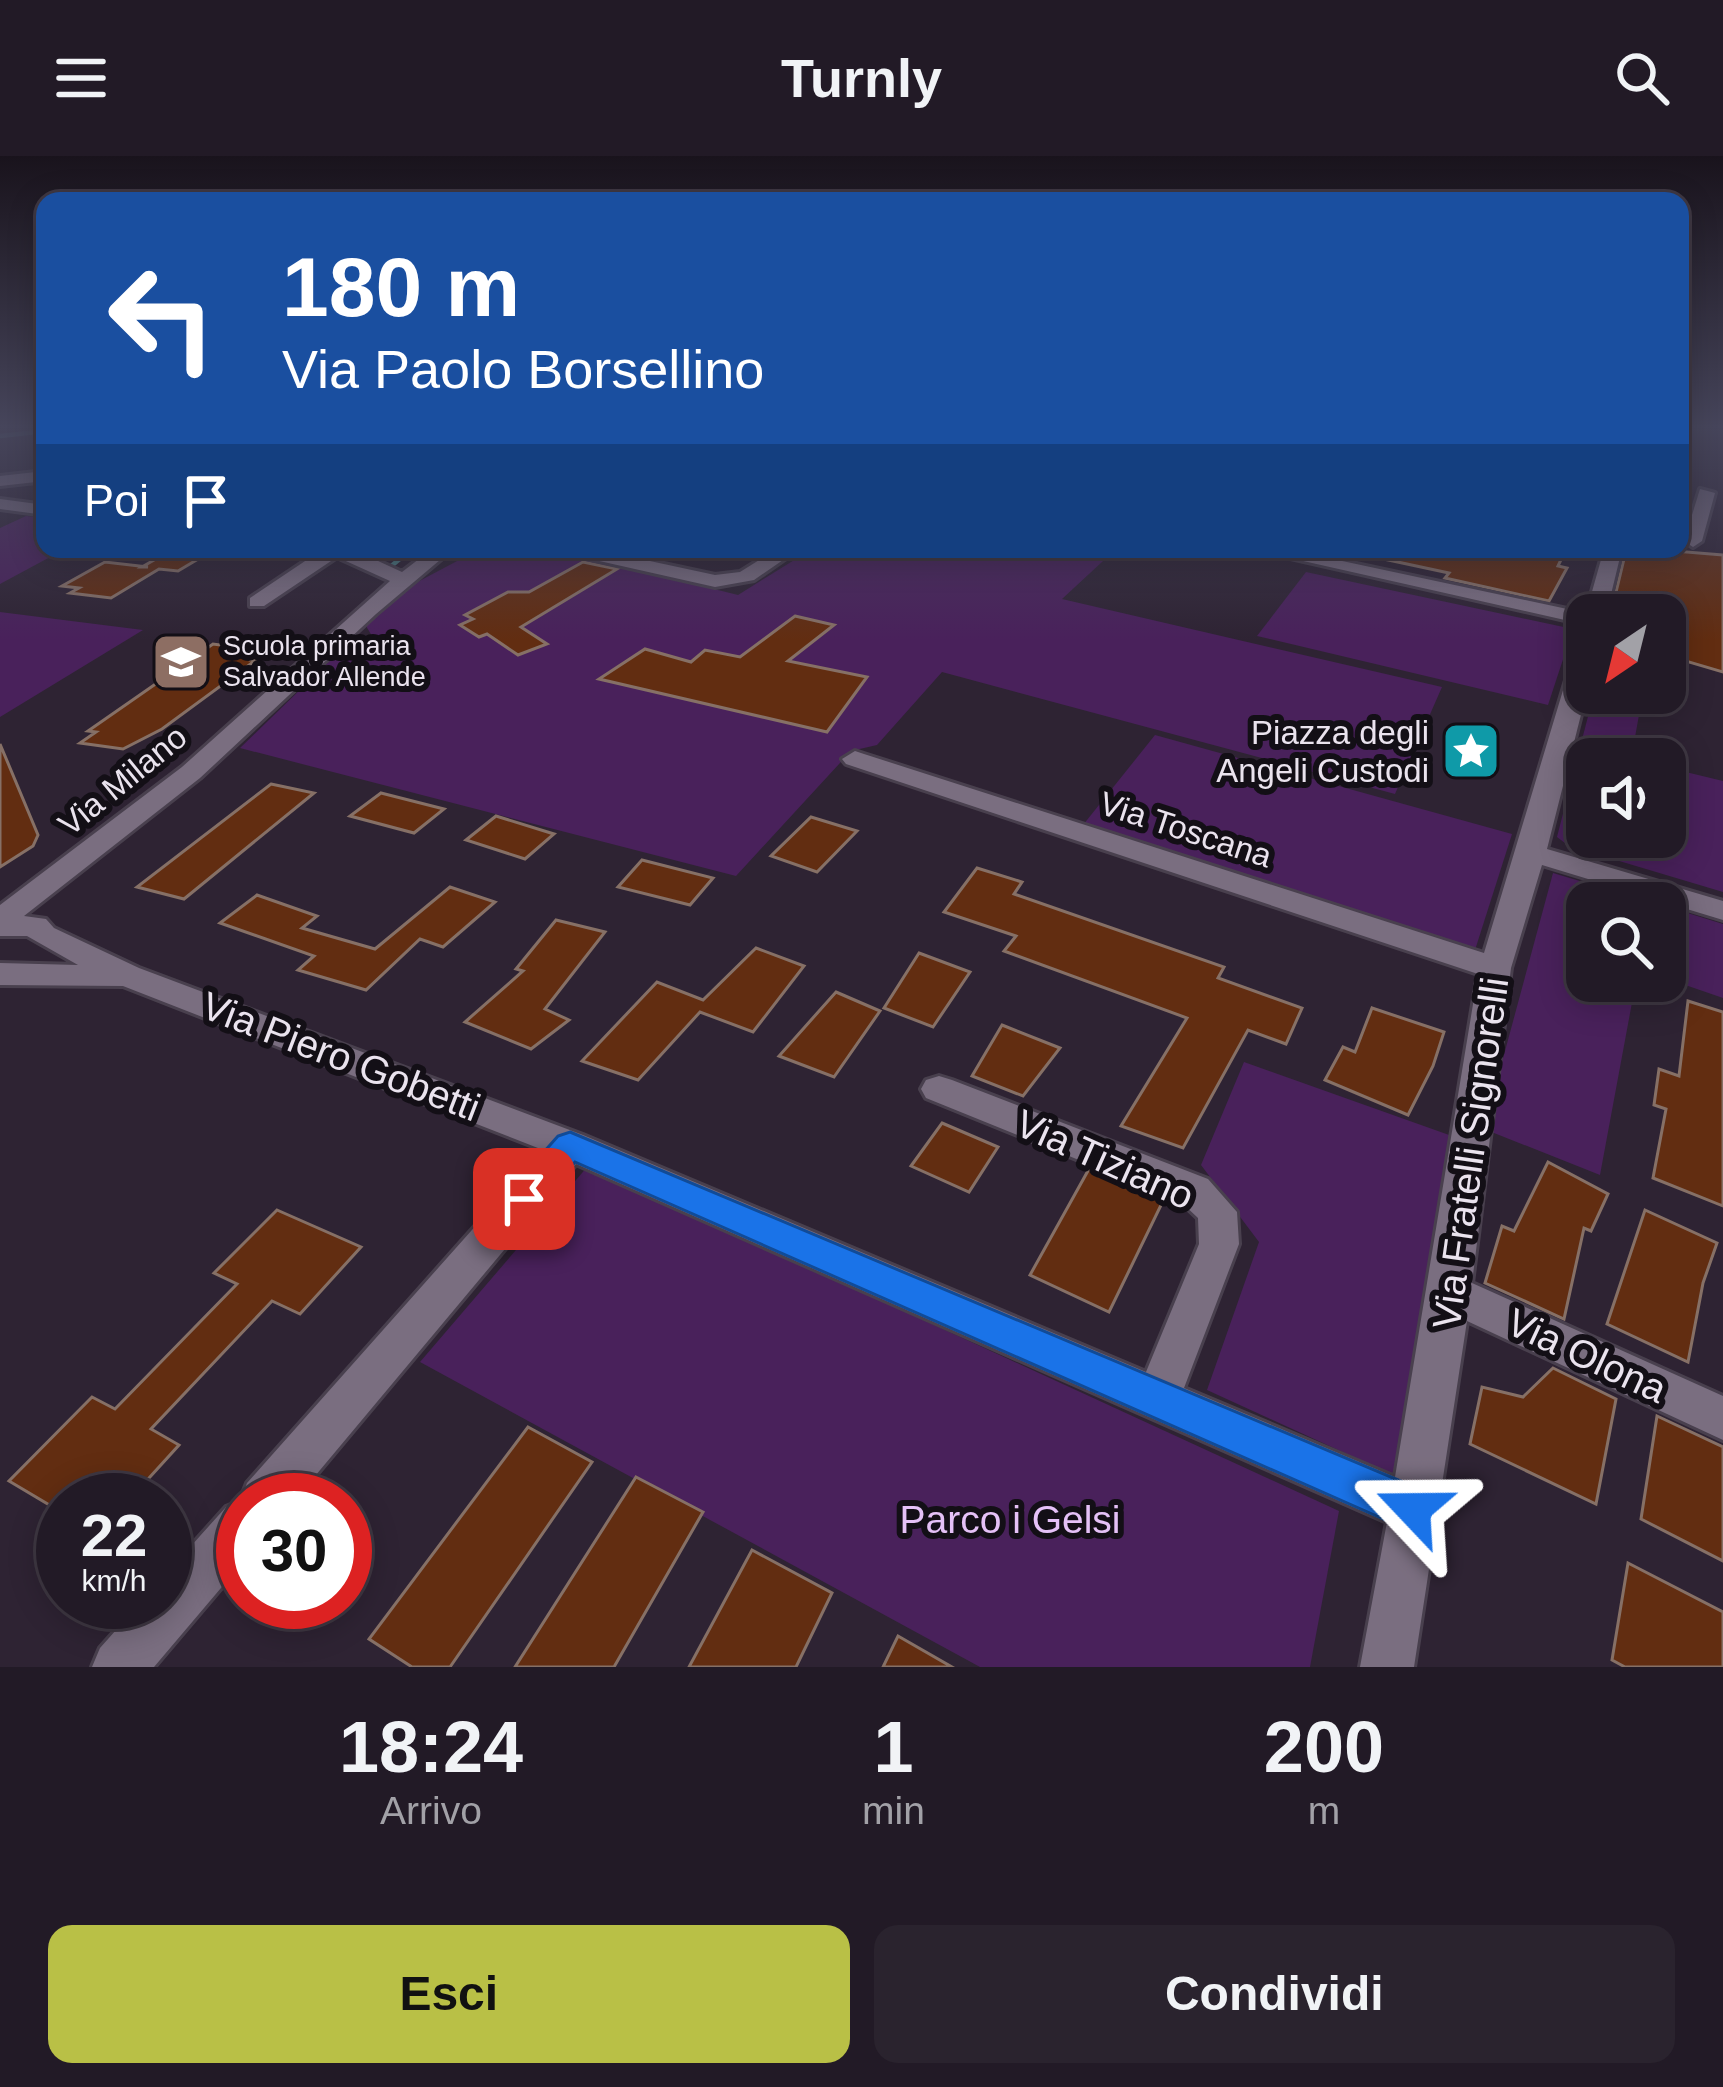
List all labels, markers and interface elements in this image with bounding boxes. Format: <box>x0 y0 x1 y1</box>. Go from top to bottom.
icon: menu <box>48 45 114 111</box>
icon: search <box>1609 45 1675 111</box>
text: Turnly <box>781 48 942 108</box>
icon: left <box>84 240 240 396</box>
text: 180 m <box>282 240 520 334</box>
text: Via Paolo Borsellino <box>282 339 764 399</box>
icon: arrive <box>173 468 239 534</box>
text: Poi <box>84 475 149 526</box>
north arrow <box>1566 594 1686 714</box>
map controls <box>1566 594 1686 1002</box>
school or university icon: Scuola primaria Salvador Allende <box>150 631 212 693</box>
place label: Scuola primaria Salvador Allende <box>223 631 426 692</box>
place label: Piazza degli Angeli Custodi <box>1216 714 1429 789</box>
street label: Via Milano <box>51 718 194 843</box>
place icon: Piazza degli Angeli Custodi <box>1440 720 1502 782</box>
button: sound <box>1566 738 1686 858</box>
street label: Via Toscana <box>1095 784 1277 875</box>
button: search <box>1566 882 1686 1002</box>
street label: Via Fratelli Signorelli <box>1425 974 1516 1332</box>
street label: Via Piero Gobetti <box>196 984 486 1129</box>
street label: Via Tiziano <box>1009 1101 1200 1218</box>
pin <box>473 1148 575 1250</box>
icon: arrive <box>491 1166 557 1232</box>
street label: Via Olona <box>1500 1300 1673 1411</box>
position arrow <box>1350 1446 1476 1572</box>
speed limit sign: 30 <box>216 1473 372 1629</box>
park label: Parco i Gelsi <box>899 1498 1121 1541</box>
text: 22 <box>81 1502 147 1569</box>
text: km/h <box>81 1564 147 1597</box>
text: 18:24 <box>339 1707 523 1787</box>
text: 1 <box>873 1707 914 1787</box>
text: 200 <box>1264 1707 1384 1787</box>
text: Arrivo <box>380 1789 482 1832</box>
text: min <box>862 1789 925 1832</box>
text: m <box>1308 1789 1340 1832</box>
button: Esci <box>48 1925 850 2063</box>
button: Condividi <box>874 1925 1675 2063</box>

